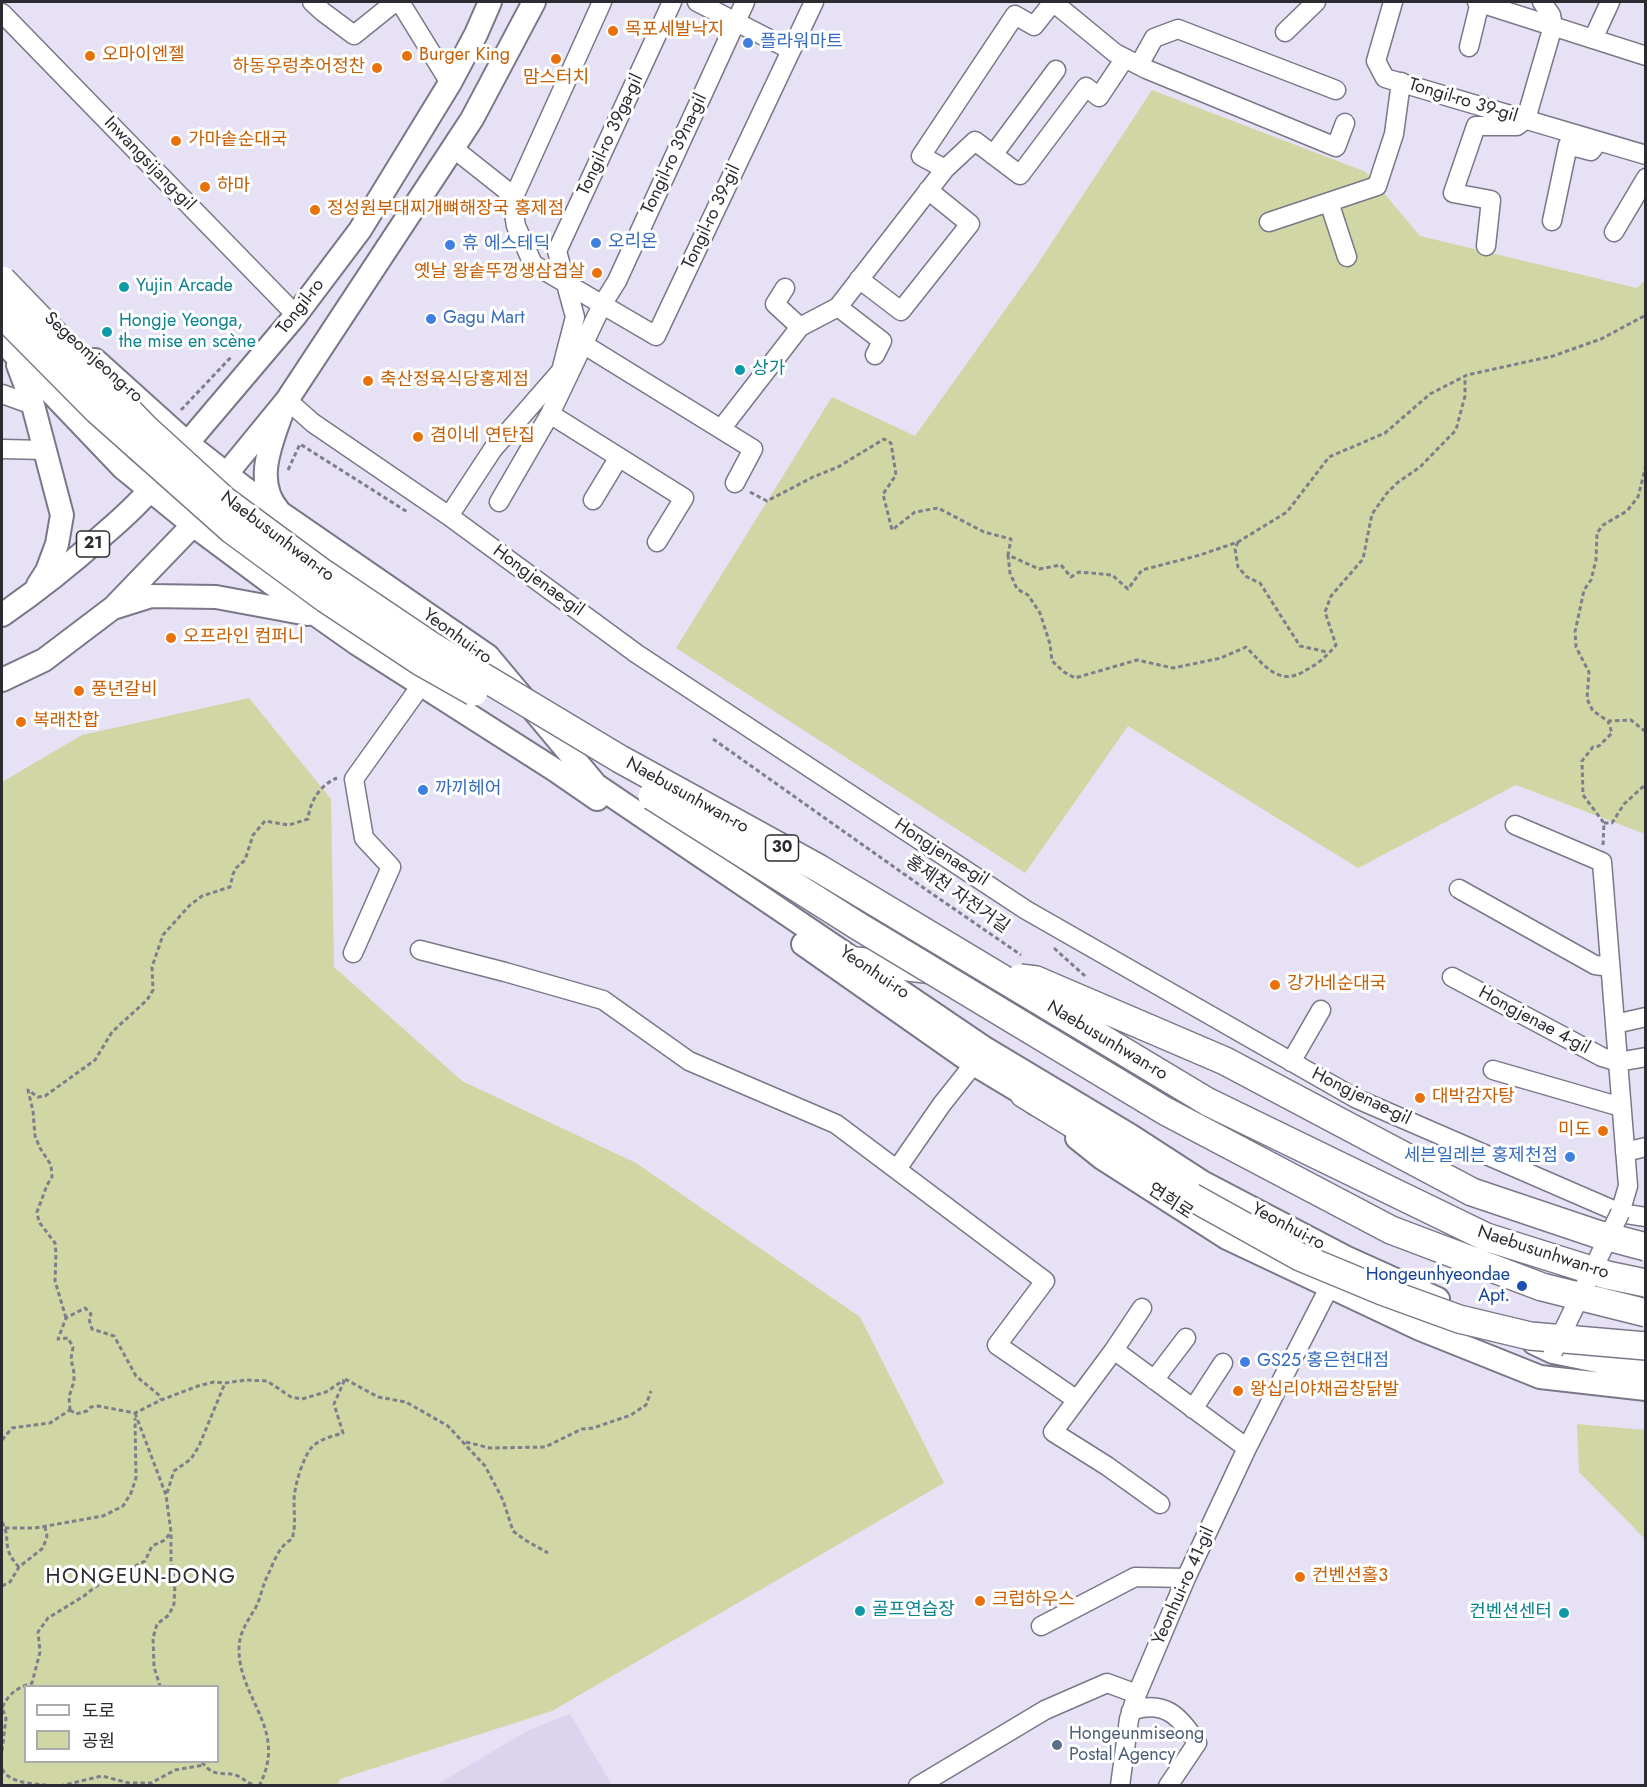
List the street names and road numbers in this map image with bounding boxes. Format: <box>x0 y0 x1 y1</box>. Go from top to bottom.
street label: Tongil-ro 39ga-gil <box>573 71 649 199</box>
street label: Tongil-ro 39-gil <box>1406 74 1520 128</box>
street label: Tongil-ro 39na-gil <box>638 90 712 218</box>
street label: Inwangsijang-gil <box>99 113 199 215</box>
street label: Tongil-ro 39-gil <box>678 161 746 273</box>
street label: Tongil-ro <box>273 275 329 339</box>
street label: Segeomjeong-ro <box>39 308 147 408</box>
street label: Naebusunhwan-ro <box>216 487 338 587</box>
road number: 21 <box>76 531 110 557</box>
street label: Hongjenae-gil <box>488 541 588 621</box>
street label: Yeonhui-ro <box>418 605 496 669</box>
street label: Naebusunhwan-ro <box>622 753 752 839</box>
street label: Hongjenae-gil <box>890 815 992 891</box>
road number: 30 <box>766 835 798 861</box>
street label: 홍제천 자전거길 <box>901 851 1013 939</box>
street label: Yeonhui-ro <box>835 942 913 1004</box>
street label: Hongjenae 4-gil <box>1474 983 1594 1059</box>
street label: Naebusunhwan-ro <box>1043 996 1171 1086</box>
street label: Hongjenae-gil <box>1308 1064 1414 1130</box>
street label: 연희로 <box>1143 1179 1197 1225</box>
street label: Yeonhui-ro <box>1248 1199 1328 1255</box>
street label: Naebusunhwan-ro <box>1475 1222 1611 1284</box>
street label: Yeonhui-ro 41-gil <box>1148 1524 1220 1648</box>

